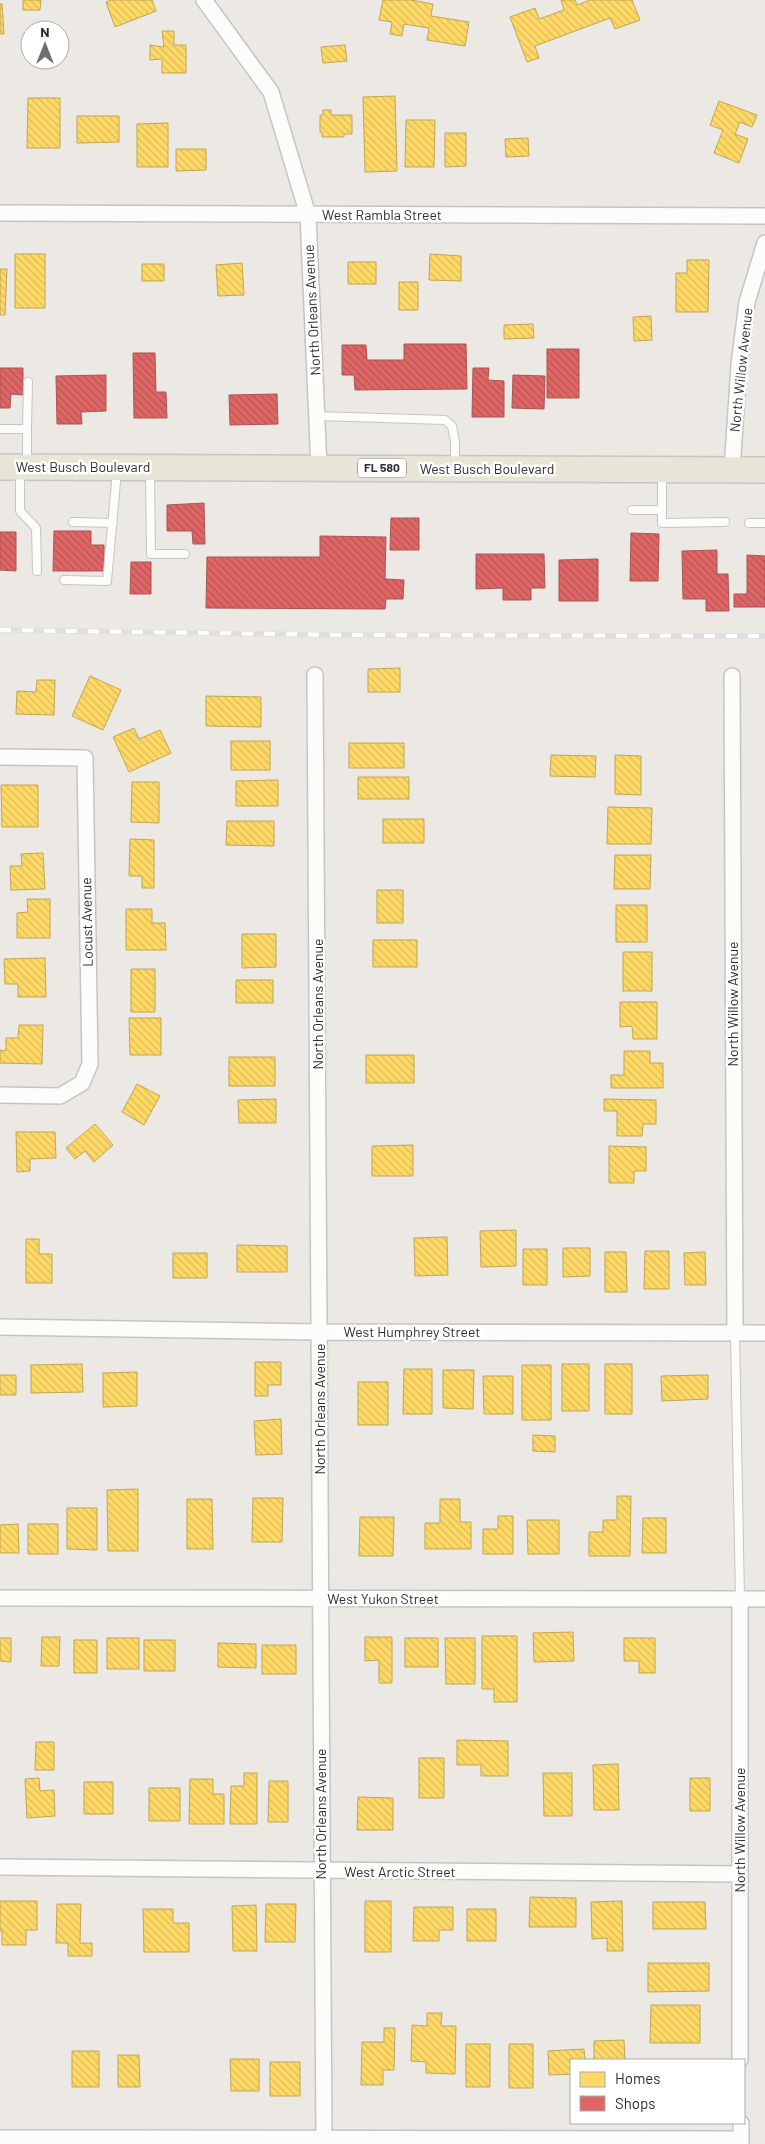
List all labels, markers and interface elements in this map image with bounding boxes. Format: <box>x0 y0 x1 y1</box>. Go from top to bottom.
north arrow <box>20 20 70 70</box>
text: N <box>40 23 50 40</box>
street label: West Rambla Street <box>322 206 442 223</box>
street label: North Orleans Avenue <box>300 244 323 376</box>
street label: North Willow Avenue <box>726 307 755 433</box>
street label: West Busch Boulevard <box>16 458 150 475</box>
road number: FL 580 <box>358 458 406 478</box>
street label: West Busch Boulevard <box>420 460 554 477</box>
street label: Locust Avenue <box>77 877 96 967</box>
street label: North Orleans Avenue <box>309 939 326 1069</box>
street label: North Willow Avenue <box>724 942 741 1066</box>
street label: West Humphrey Street <box>344 1323 480 1340</box>
street label: North Orleans Avenue <box>311 1344 328 1474</box>
street label: West Yukon Street <box>327 1590 439 1607</box>
street label: North Orleans Avenue <box>312 1749 329 1879</box>
street label: North Willow Avenue <box>731 1768 748 1892</box>
street label: West Arctic Street <box>344 1863 456 1880</box>
legend <box>570 2059 745 2124</box>
text: Homes <box>615 2069 660 2087</box>
text: Shops <box>615 2094 655 2112</box>

